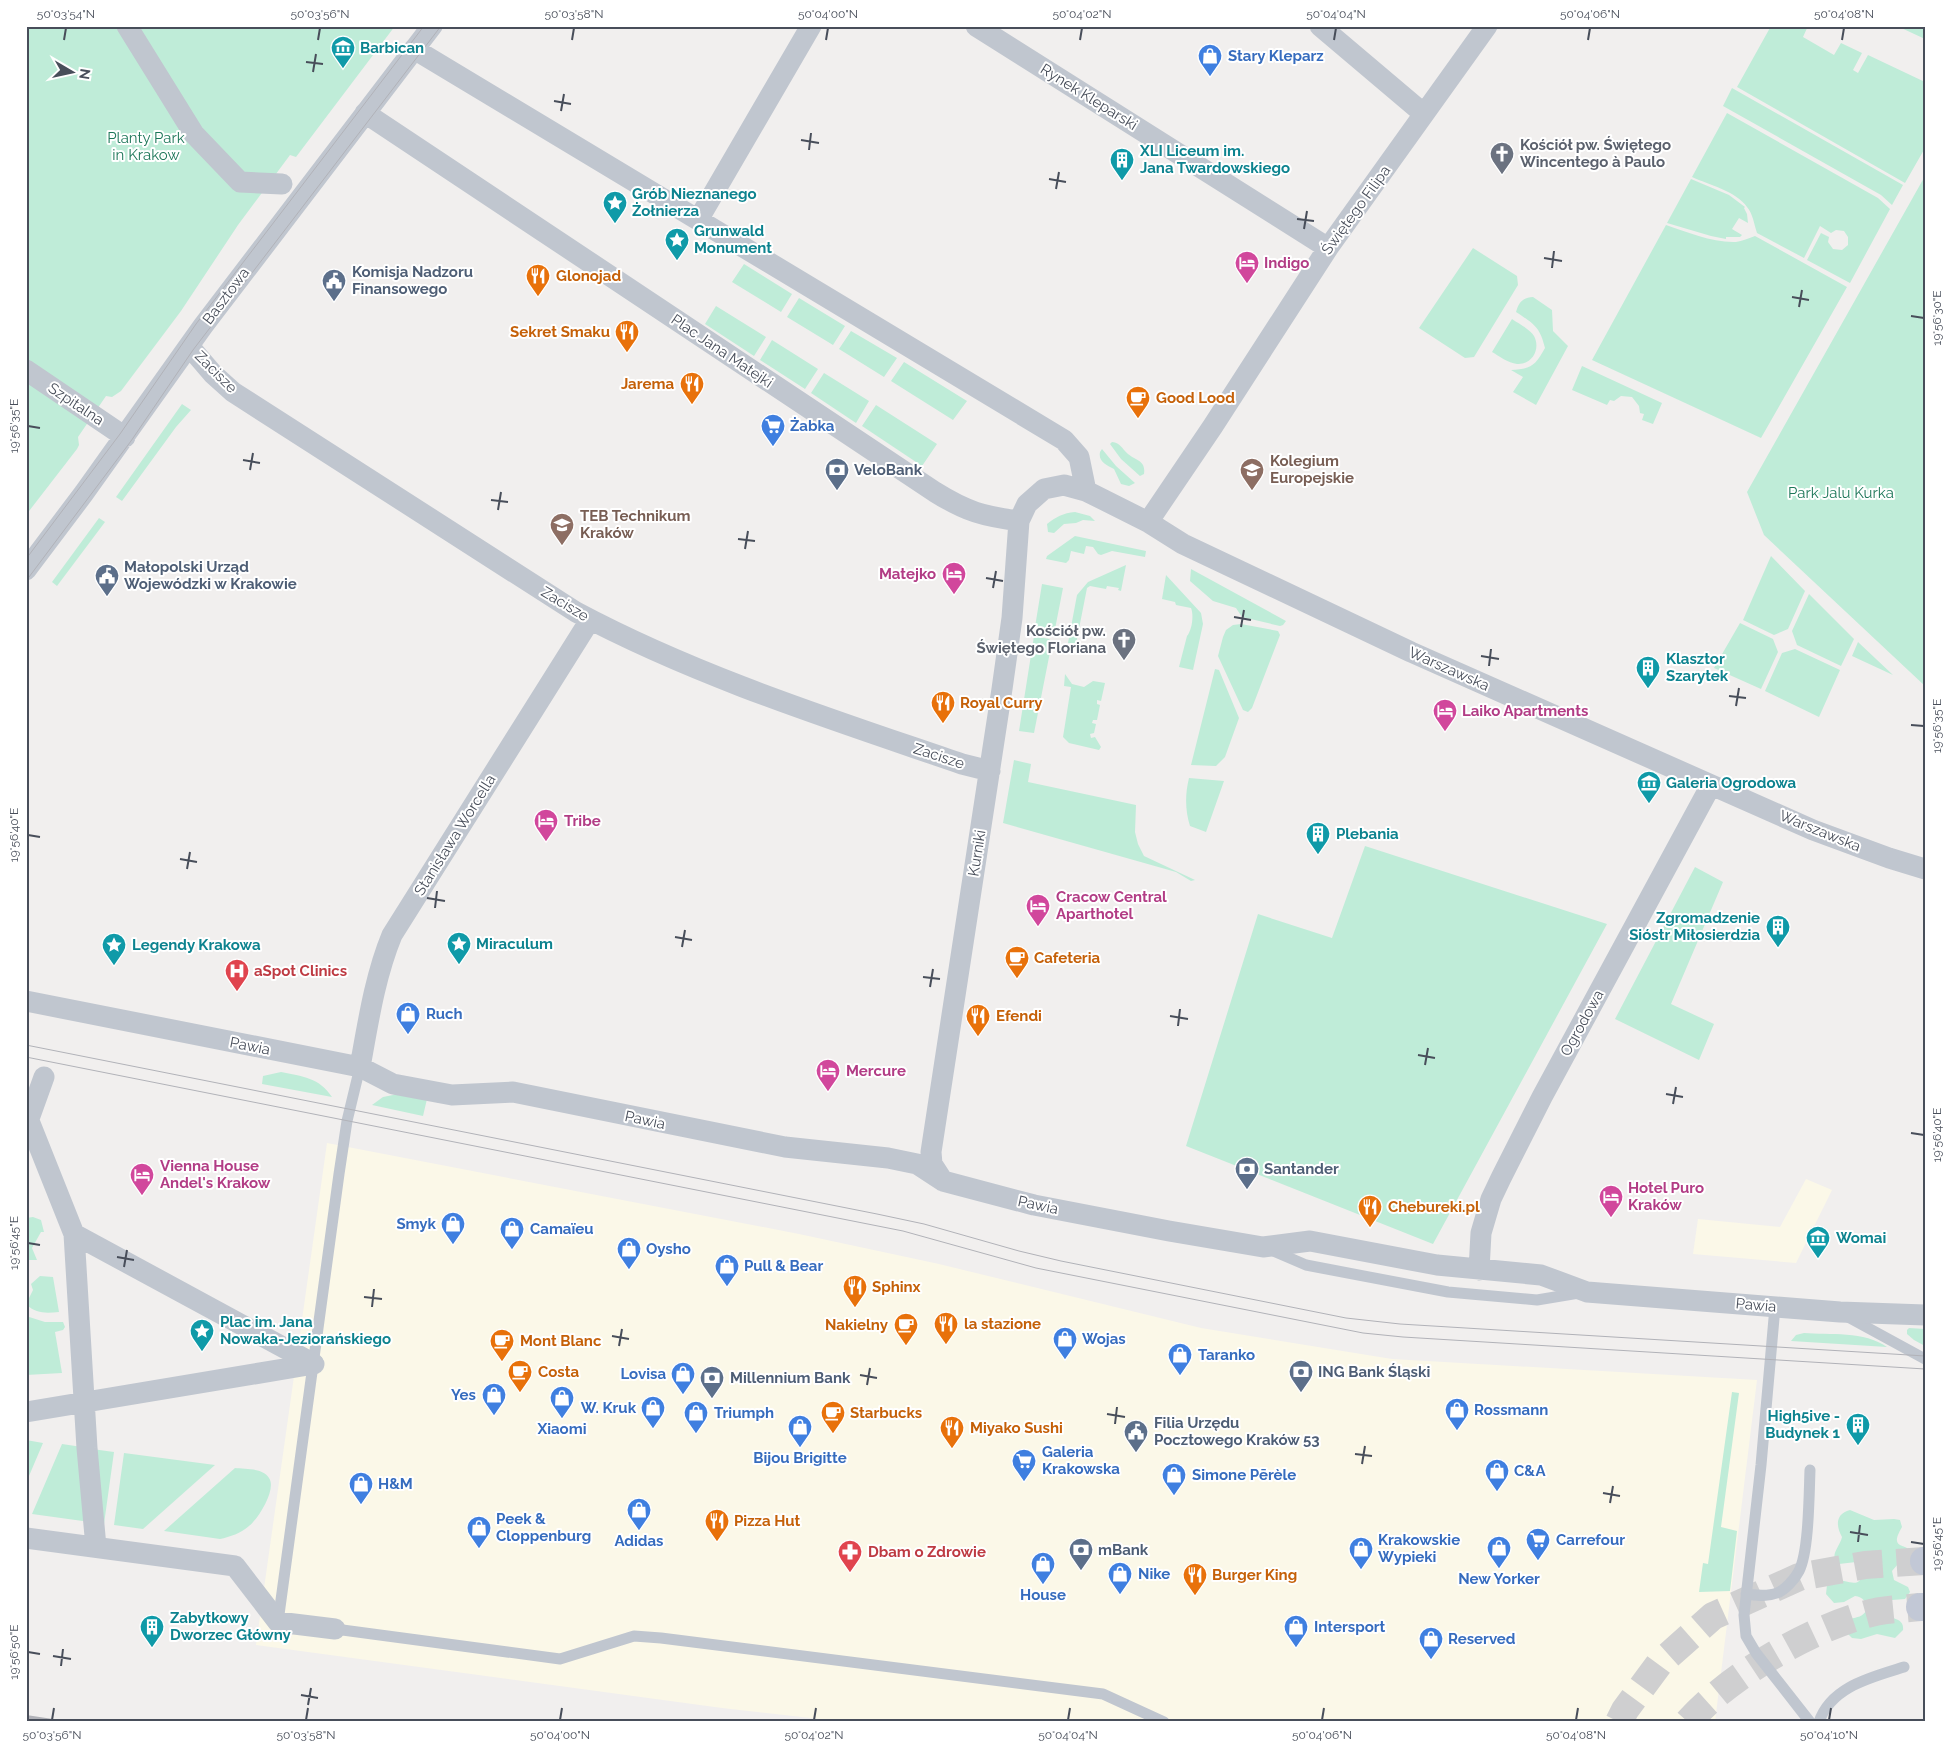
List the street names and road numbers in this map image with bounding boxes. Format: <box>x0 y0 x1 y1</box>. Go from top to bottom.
street label: Rynek Kleparski <box>1037 60 1141 134</box>
street label: Świętego Filipa <box>1318 162 1394 258</box>
street label: Basztowa <box>199 264 253 328</box>
street label: Plac Jana Matejki <box>668 310 776 392</box>
street label: Zacisze <box>191 347 241 397</box>
street label: Szpitalna <box>45 379 107 429</box>
street label: Zacisze <box>538 583 592 625</box>
street label: Warszawska <box>1406 643 1492 695</box>
street label: Zacisze <box>911 739 967 773</box>
street label: Stanisława Worcella <box>410 771 500 899</box>
street label: Warszawska <box>1777 807 1863 855</box>
street label: Kurniki <box>964 828 990 878</box>
street label: Ogrodowa <box>1557 987 1607 1059</box>
street label: Pawia <box>228 1033 272 1059</box>
street label: Pawia <box>623 1107 667 1133</box>
street label: Pawia <box>1016 1192 1060 1218</box>
street label: Pawia <box>1735 1294 1777 1316</box>

